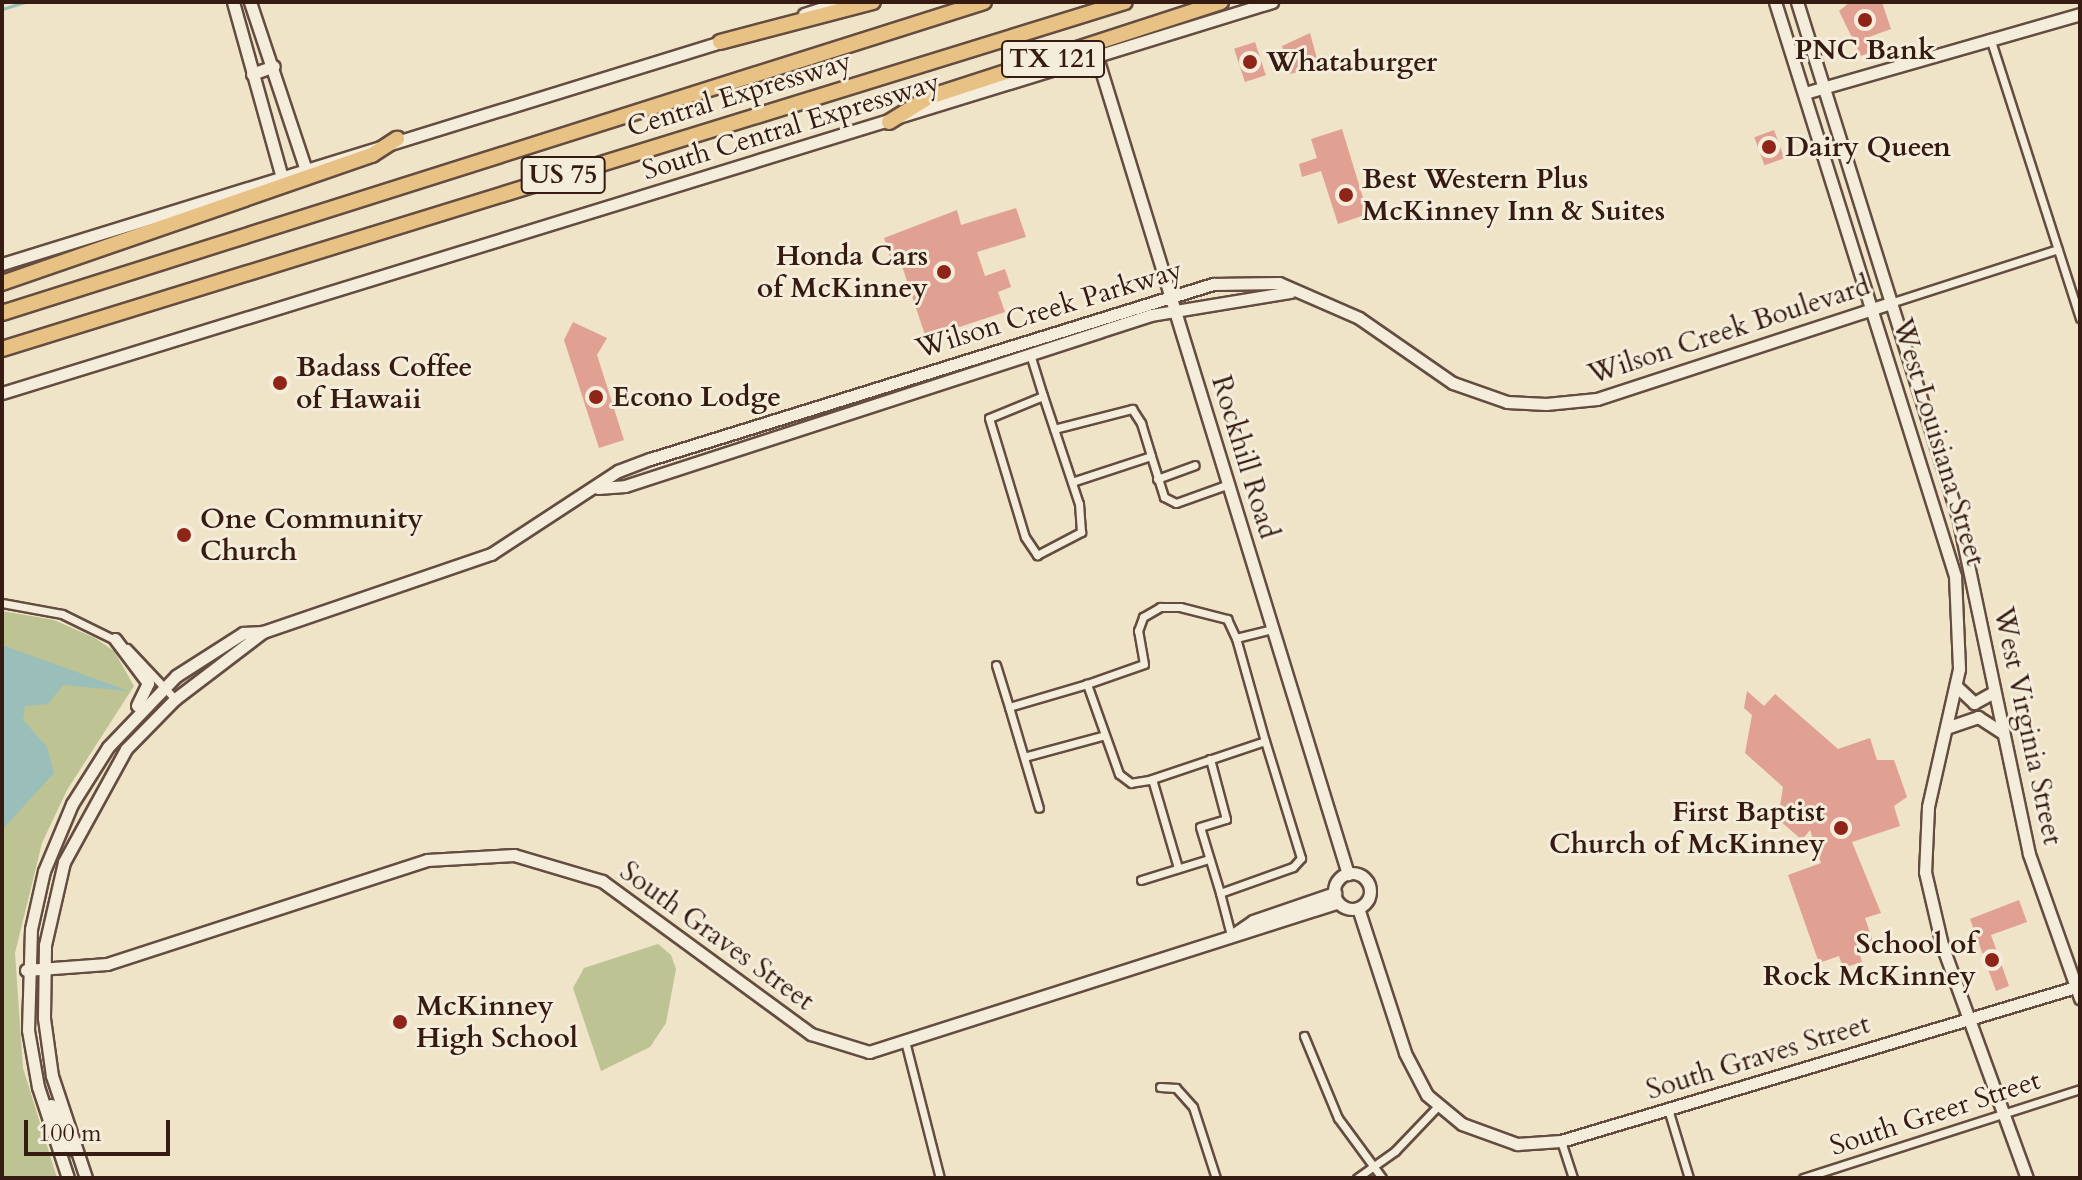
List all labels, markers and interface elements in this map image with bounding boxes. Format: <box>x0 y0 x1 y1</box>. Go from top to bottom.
marker: PNC Bank <box>1856 11 1874 29</box>
place label: PNC Bank <box>1795 33 1935 67</box>
road number: TX 121 <box>1001 37 1105 81</box>
street label: Central Expressway <box>623 44 855 144</box>
place label: Whataburger <box>1266 45 1437 79</box>
marker: Whataburger <box>1241 53 1259 71</box>
street label: South Central Expressway <box>638 65 944 187</box>
place label: Dairy Queen <box>1785 130 1951 164</box>
marker: Dairy Queen <box>1760 138 1778 156</box>
road number: US 75 <box>519 153 607 197</box>
place label: Best Western Plus McKinney Inn & Suites <box>1362 162 1665 228</box>
marker: Best Western Plus McKinney Inn & Suites <box>1337 186 1355 204</box>
place label: Honda Cars of McKinney <box>757 239 928 305</box>
street label: Wilson Creek Parkway <box>912 252 1186 366</box>
marker: Honda Cars of McKinney <box>935 263 953 281</box>
street label: Wilson Creek Boulevard <box>1584 269 1874 391</box>
street label: West Louisiana Street <box>1885 314 1993 570</box>
place label: Badass Coffee of Hawaii <box>296 350 472 416</box>
street label: Rockhill Road <box>1204 371 1286 543</box>
marker: Badass Coffee of Hawaii <box>271 374 289 392</box>
place label: Econo Lodge <box>612 380 781 414</box>
marker: Econo Lodge <box>587 388 605 406</box>
place label: One Community Church <box>200 502 423 568</box>
marker: One Community Church <box>175 526 193 544</box>
street label: West Virginia Street <box>1986 604 2070 848</box>
place label: First Baptist Church of McKinney <box>1549 795 1825 861</box>
marker: First Baptist Church of McKinney <box>1832 819 1850 837</box>
street label: South Graves Street <box>613 854 821 1018</box>
place label: School of Rock McKinney <box>1763 927 1976 993</box>
marker: School of Rock McKinney <box>1983 951 2001 969</box>
place label: McKinney High School <box>416 989 578 1055</box>
street label: South Graves Street <box>1642 1007 1874 1107</box>
marker: McKinney High School <box>391 1013 409 1031</box>
street label: South Greer Street <box>1826 1063 2044 1163</box>
scale bar <box>28 1104 174 1154</box>
text: 100 m <box>38 1117 102 1150</box>

